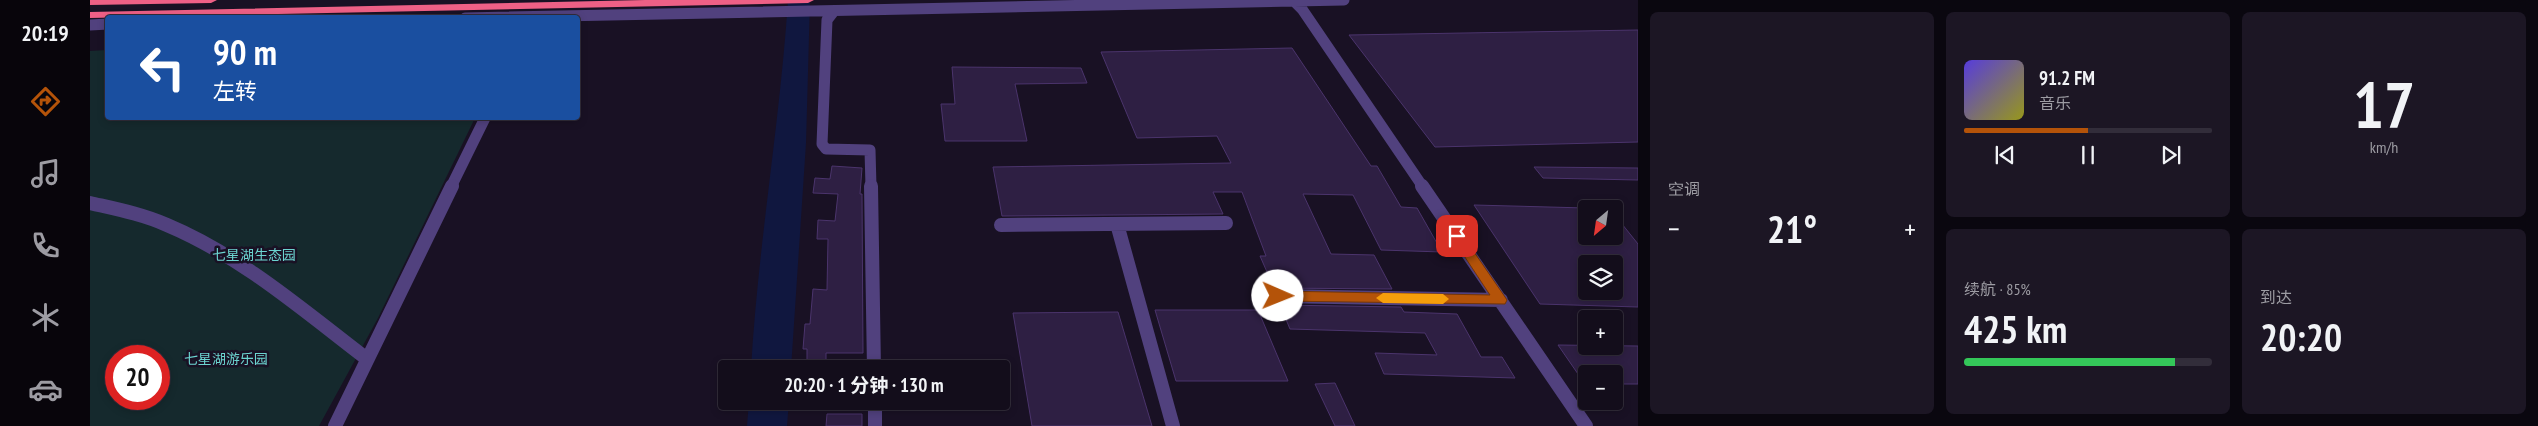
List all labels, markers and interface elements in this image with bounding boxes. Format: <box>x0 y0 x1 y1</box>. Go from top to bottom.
text: 20:19 <box>21 19 69 47</box>
text: 90 m <box>213 29 277 75</box>
icon: left <box>130 35 195 100</box>
text: 17 <box>2353 62 2415 146</box>
text: 91.2 FM <box>2039 66 2095 90</box>
text: 左转 <box>213 77 257 105</box>
icon: directions <box>28 84 63 119</box>
text: 音乐 <box>2039 93 2071 113</box>
text: km/h <box>2370 137 2398 157</box>
icon: previous <box>1991 141 2019 169</box>
icon: pause <box>2074 141 2102 169</box>
icon: next <box>2157 141 2185 169</box>
icon: music <box>28 156 63 191</box>
text: 空调 <box>1668 179 1700 199</box>
north arrow <box>1578 200 1622 245</box>
map controls <box>1578 200 1623 410</box>
text: 21° <box>1767 204 1817 253</box>
text: − <box>1668 210 1680 247</box>
text: + <box>1904 210 1916 247</box>
pin <box>1436 215 1478 257</box>
icon: arrive <box>1443 222 1471 250</box>
icon: phone <box>28 228 63 263</box>
park label: 七星湖生态园 <box>212 246 296 264</box>
button: layers <box>1578 255 1623 300</box>
position arrow <box>1251 269 1303 321</box>
text: 续航 · 85% <box>1964 279 2031 299</box>
text: 到达 <box>2260 287 2292 307</box>
icon: climate <box>28 300 63 335</box>
text: 425 km <box>1964 304 2067 353</box>
button: + <box>1578 310 1623 355</box>
text: 20:20 <box>2260 312 2342 361</box>
speed limit sign: 20 <box>105 345 170 410</box>
park label: 七星湖游乐园 <box>184 350 268 368</box>
button: − <box>1578 365 1623 410</box>
icon: car <box>28 372 63 407</box>
text: 20:20 · 1 分钟 · 130 m <box>784 373 944 397</box>

